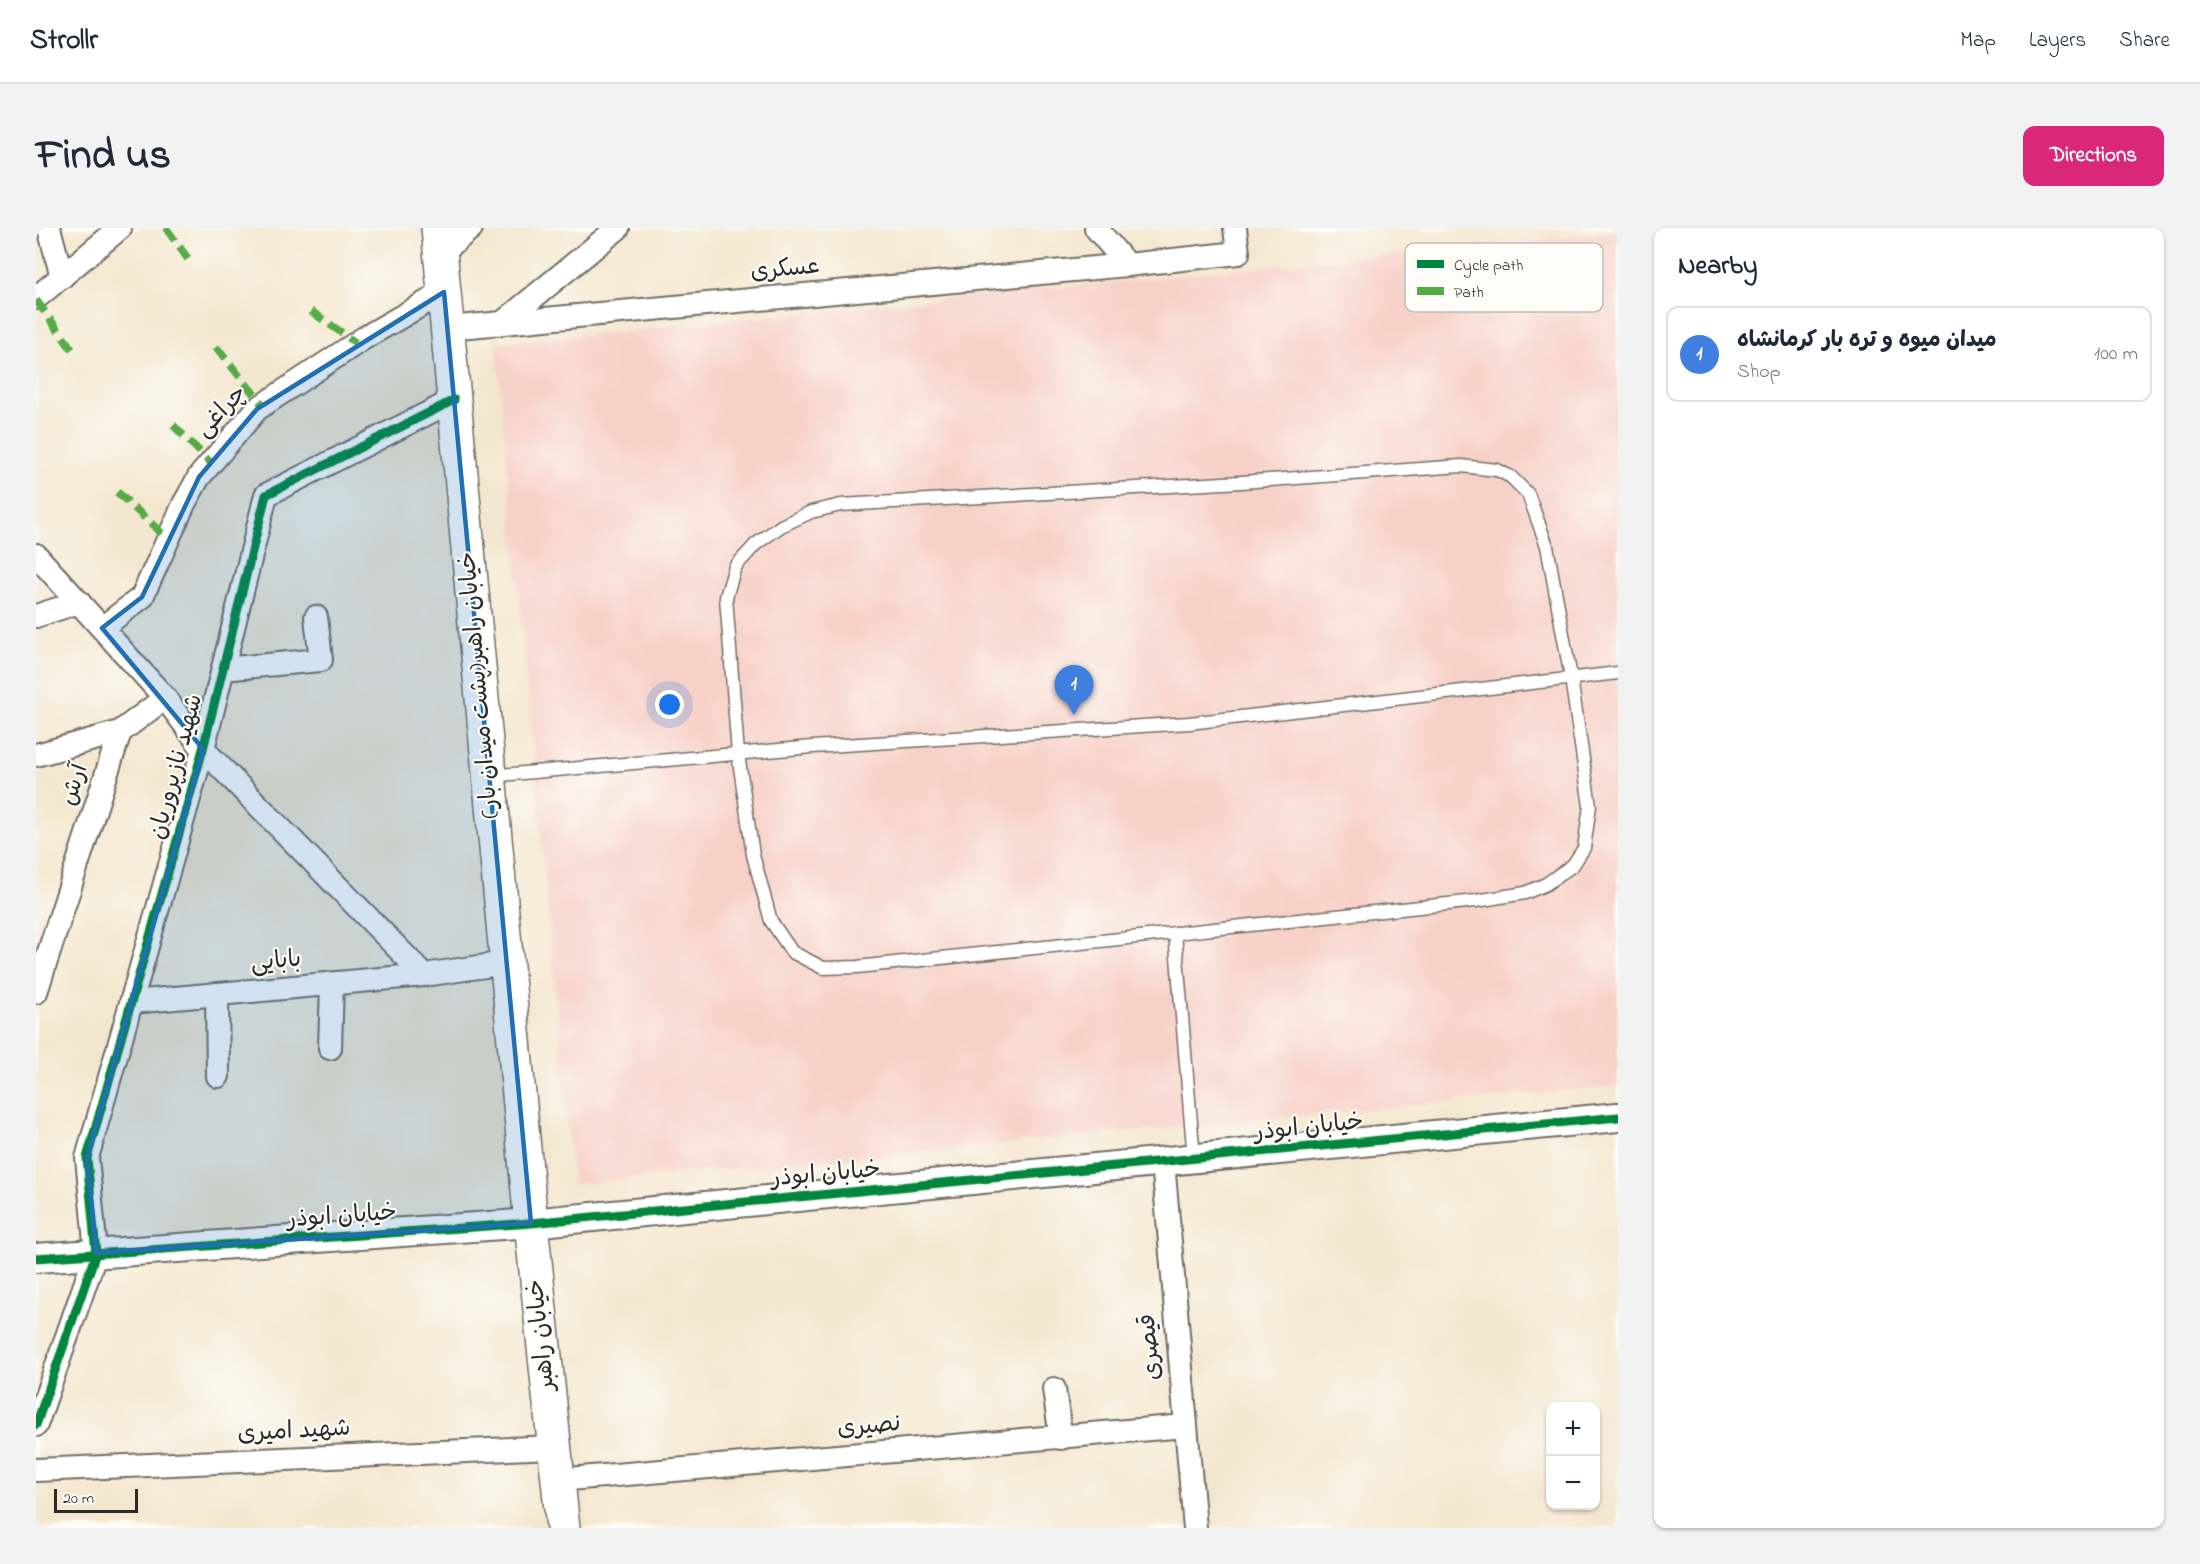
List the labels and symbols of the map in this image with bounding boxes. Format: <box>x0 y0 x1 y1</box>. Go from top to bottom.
legend <box>1405 243 1603 312</box>
street label: عسکری <box>749 250 821 290</box>
text: Cycle path <box>1454 254 1523 278</box>
text: Path <box>1454 281 1484 305</box>
street label: چراغی <box>188 378 256 446</box>
street label: خیابان راهبر(پشت میدان بار) <box>451 550 509 820</box>
pin: 1 <box>1054 666 1094 715</box>
street label: شهید نازپروریان <box>141 690 213 844</box>
your location <box>655 690 684 719</box>
street label: آرش <box>52 759 98 810</box>
street label: بابایی <box>249 942 303 982</box>
street label: خیابان ابوذر <box>1251 1105 1365 1151</box>
street label: خیابان ابوذر <box>768 1153 882 1197</box>
street label: خیابان ابوذر <box>284 1196 398 1238</box>
street label: خیابان راهبر <box>519 1277 565 1395</box>
street label: قیصری <box>1131 1312 1171 1382</box>
street label: نصیری <box>836 1407 902 1447</box>
street label: شهید امیری <box>237 1412 351 1452</box>
scale bar <box>54 1486 138 1514</box>

